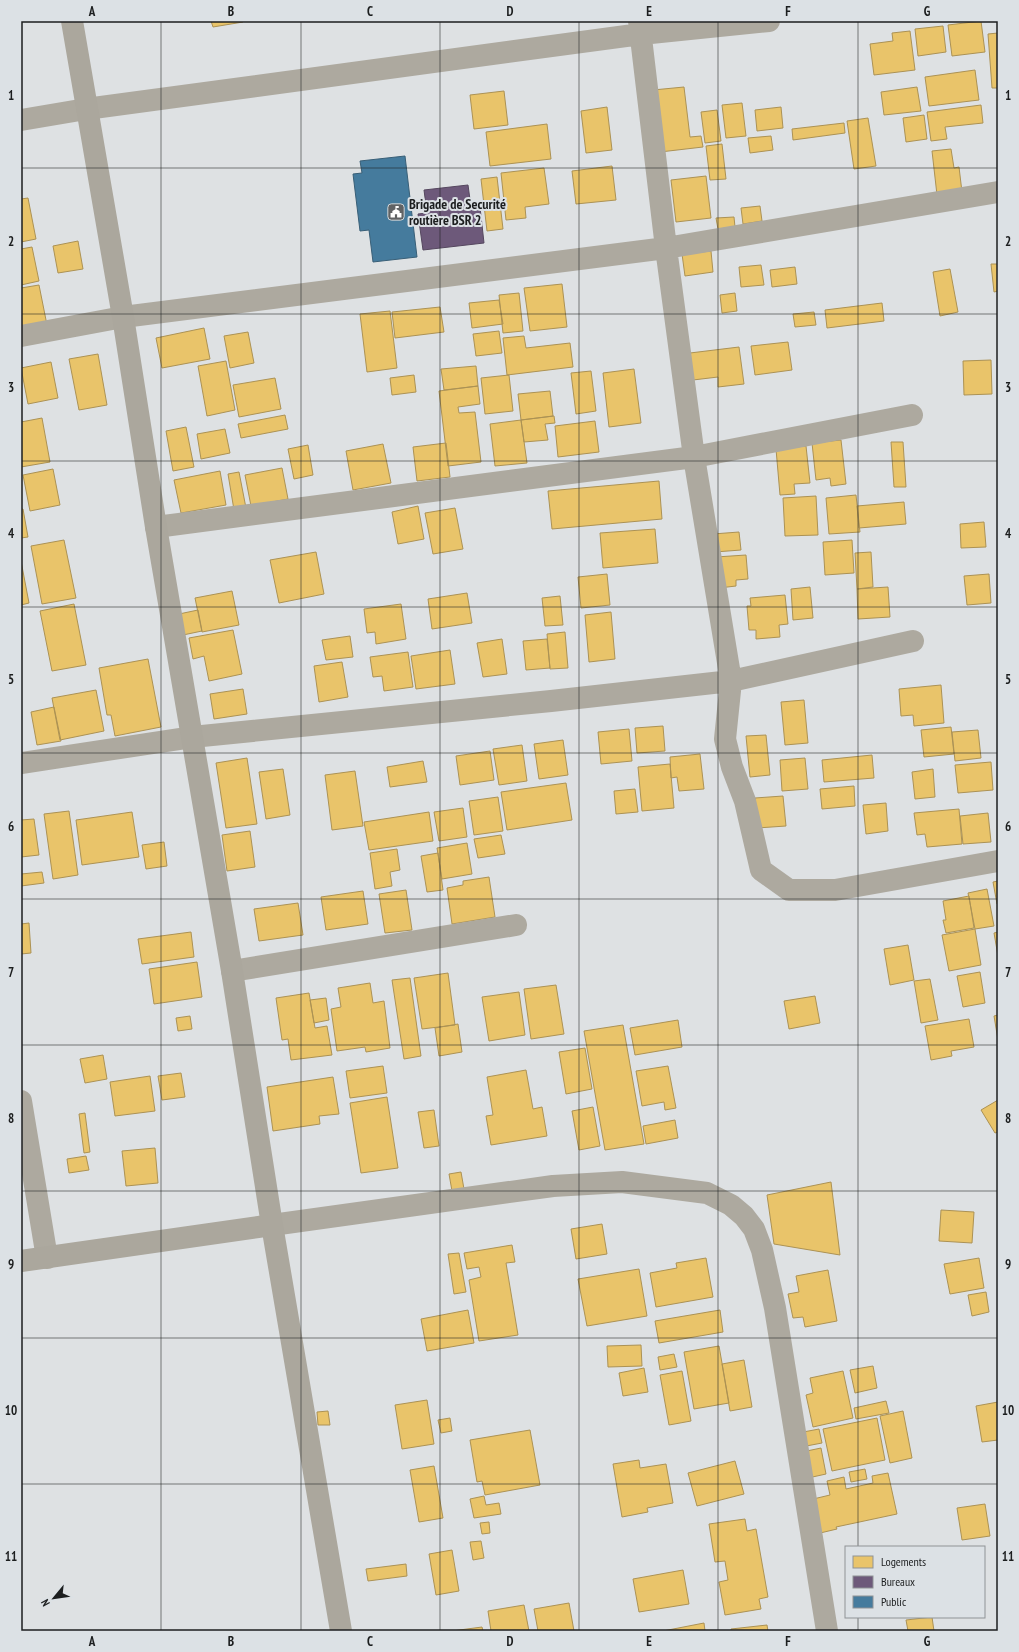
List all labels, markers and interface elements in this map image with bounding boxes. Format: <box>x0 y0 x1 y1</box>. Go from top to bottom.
text: A <box>88 3 96 20</box>
text: B <box>228 3 234 20</box>
text: C <box>367 3 373 20</box>
text: D <box>507 3 514 20</box>
text: E <box>646 3 652 20</box>
text: F <box>785 3 791 20</box>
text: G <box>924 3 931 20</box>
text: 1 <box>8 87 14 104</box>
text: 1 <box>1005 87 1011 104</box>
place label: Brigade de Securité routière BSR 2 <box>409 195 506 229</box>
public building icon: Brigade de Securité routière BSR 2 <box>386 202 406 222</box>
text: 2 <box>8 233 14 250</box>
text: 2 <box>1005 233 1011 250</box>
text: 3 <box>8 379 14 396</box>
text: 3 <box>1005 379 1011 396</box>
text: 4 <box>8 525 15 542</box>
text: 4 <box>1005 525 1012 542</box>
text: 5 <box>8 671 14 688</box>
text: 5 <box>1005 671 1011 688</box>
text: 6 <box>8 818 14 835</box>
text: 6 <box>1005 818 1011 835</box>
text: 7 <box>8 964 14 981</box>
text: 7 <box>1005 964 1011 981</box>
text: 8 <box>8 1110 14 1127</box>
text: 8 <box>1005 1110 1011 1127</box>
text: 9 <box>8 1256 14 1273</box>
text: 9 <box>1005 1256 1011 1273</box>
text: 10 <box>5 1402 17 1419</box>
text: 10 <box>1002 1402 1014 1419</box>
legend <box>845 1546 985 1618</box>
text: 11 <box>5 1548 17 1565</box>
text: 11 <box>1002 1548 1014 1565</box>
text: Logements <box>881 1554 926 1569</box>
text: Bureaux <box>881 1574 915 1589</box>
north arrow <box>34 1578 74 1618</box>
text: Public <box>881 1594 907 1609</box>
text: N <box>38 1597 53 1609</box>
text: A <box>88 1633 96 1650</box>
text: B <box>228 1633 234 1650</box>
text: C <box>367 1633 373 1650</box>
text: D <box>507 1633 514 1650</box>
text: E <box>646 1633 652 1650</box>
text: F <box>785 1633 791 1650</box>
text: G <box>924 1633 931 1650</box>

